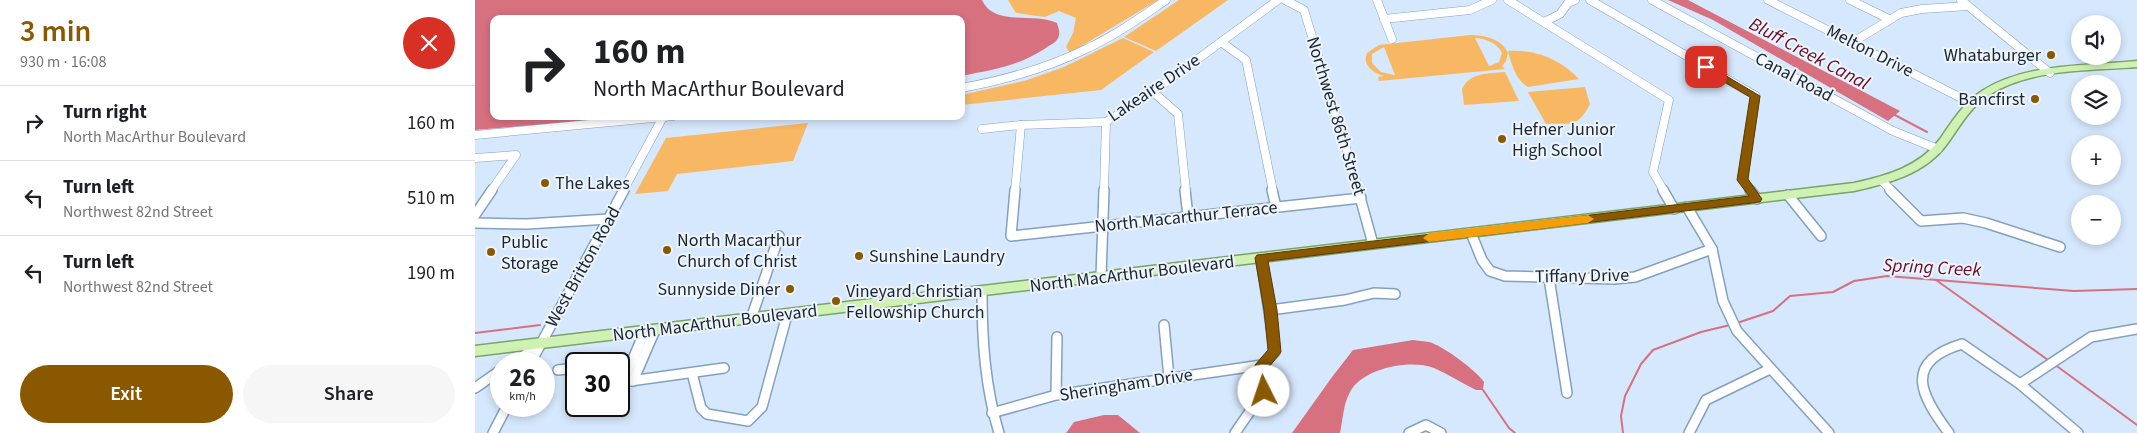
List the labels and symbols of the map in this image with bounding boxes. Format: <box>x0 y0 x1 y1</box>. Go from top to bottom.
water label: Bluff Creek Canal <box>1744 11 1874 97</box>
street label: Melton Drive <box>1822 18 1918 84</box>
street label: Northwest 86th Street <box>1300 34 1372 198</box>
place label: Whataburger <box>1944 43 2042 68</box>
pin <box>1685 46 1727 88</box>
street label: Canal Road <box>1751 46 1837 108</box>
street label: Lakeaire Drive <box>1103 48 1205 128</box>
marker: Whataburger <box>2045 49 2057 61</box>
place label: Bancfirst <box>1958 87 2025 112</box>
marker: Bancfirst <box>2029 93 2041 105</box>
place label: Hefner Junior High School <box>1512 117 1616 163</box>
marker: Hefner Junior High School <box>1496 133 1508 145</box>
place label: The Lakes <box>555 171 630 196</box>
marker: The Lakes <box>539 177 551 189</box>
street label: North Macarthur Terrace <box>1093 195 1279 239</box>
street label: West Britton Road <box>539 202 627 332</box>
place label: North Macarthur Church of Christ <box>677 228 802 274</box>
place label: Public Storage <box>501 230 558 276</box>
marker: North Macarthur Church of Christ <box>661 244 673 256</box>
place label: Sunshine Laundry <box>869 244 1006 269</box>
marker: Public Storage <box>485 246 497 258</box>
street label: North MacArthur Boulevard <box>1028 249 1236 299</box>
marker: Sunshine Laundry <box>853 250 865 262</box>
water label: Spring Creek <box>1882 252 1983 284</box>
street label: Tiffany Drive <box>1535 263 1629 289</box>
place label: Sunnyside Diner <box>657 277 781 302</box>
place label: Vineyard Christian Fellowship Church <box>846 279 985 325</box>
marker: Sunnyside Diner <box>784 283 796 295</box>
marker: Vineyard Christian Fellowship Church <box>830 295 842 307</box>
street label: North MacArthur Boulevard <box>611 298 819 348</box>
speed limit sign: 30 <box>565 352 630 417</box>
street label: Sheringham Drive <box>1058 362 1194 408</box>
position arrow <box>1237 364 1289 416</box>

